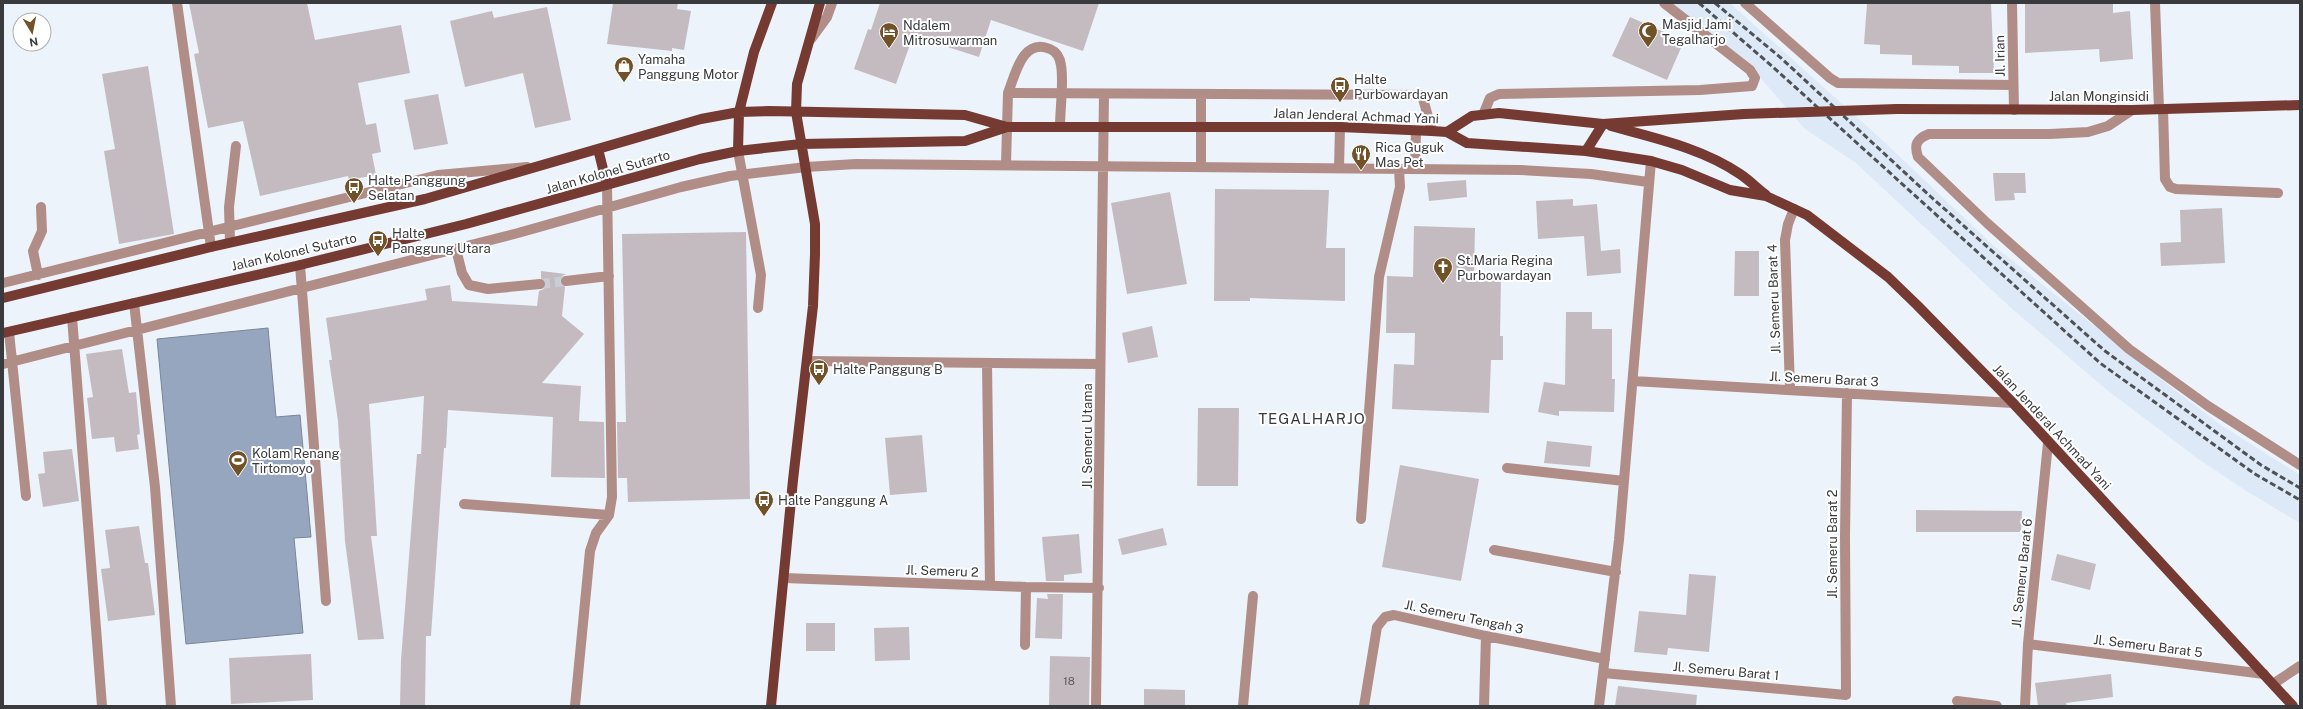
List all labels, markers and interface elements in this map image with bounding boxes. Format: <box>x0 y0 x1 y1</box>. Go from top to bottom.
north arrow <box>12 12 52 52</box>
place label: Masjid Jami Tegalharjo <box>1662 17 1732 47</box>
place label: Ndalem Mitrosuwarman <box>903 18 997 48</box>
mosque icon: Masjid Jami Tegalharjo <box>1637 20 1659 48</box>
hotel icon: Ndalem Mitrosuwarman <box>878 21 900 49</box>
text: N <box>28 35 39 49</box>
street label: Jl. Irian <box>1992 35 2008 77</box>
place label: Yamaha Panggung Motor <box>638 52 739 82</box>
shop icon: Yamaha Panggung Motor <box>613 55 635 83</box>
place label: Halte Purbowardayan <box>1354 72 1448 102</box>
bus stop icon: Halte Purbowardayan <box>1329 75 1351 103</box>
street label: Jalan Monginsidi <box>2049 89 2149 104</box>
street label: Jalan Jenderal Achmad Yani <box>1273 106 1439 126</box>
place label: Rica Guguk Mas Pet <box>1375 140 1444 170</box>
restaurant icon: Rica Guguk Mas Pet <box>1350 143 1372 171</box>
street label: Jalan Kolonel Sutarto <box>544 147 672 197</box>
place label: Halte Panggung Selatan <box>368 173 466 203</box>
bus stop icon: Halte Panggung Selatan <box>343 176 365 204</box>
place label: Halte Panggung Utara <box>392 226 491 256</box>
bus stop icon: Halte Panggung Utara <box>367 229 389 257</box>
street label: Jalan Kolonel Sutarto <box>230 230 358 274</box>
street label: Jl. Semeru Barat 4 <box>1765 244 1783 354</box>
place label: St.Maria Regina Purbowardayan <box>1457 253 1553 283</box>
church icon: St.Maria Regina Purbowardayan <box>1432 256 1454 284</box>
bus stop icon: Halte Panggung B <box>808 358 830 386</box>
street label: Jalan Jenderal Achmad Yani <box>1990 361 2114 493</box>
place label: Halte Panggung B <box>833 362 943 377</box>
street label: Jl. Semeru Barat 3 <box>1769 369 1879 389</box>
street label: Jl. Semeru Utama <box>1080 383 1095 489</box>
district label: TEGALHARJO <box>1258 410 1366 427</box>
place label: Kolam Renang Tirtomoyo <box>252 446 340 476</box>
sports icon: Kolam Renang Tirtomoyo <box>227 449 249 477</box>
bus stop icon: Halte Panggung A <box>753 489 775 517</box>
street label: Jl. Semeru Barat 2 <box>1825 489 1840 599</box>
place label: Halte Panggung A <box>778 493 888 508</box>
street label: Jl. Semeru Barat 6 <box>2009 518 2035 628</box>
street label: Jl. Semeru 2 <box>905 562 979 580</box>
street label: Jl. Semeru Tengah 3 <box>1403 597 1525 637</box>
street label: Jl. Semeru Barat 5 <box>2093 632 2203 660</box>
street label: Jl. Semeru Barat 1 <box>1672 659 1780 683</box>
house number: 18 <box>1063 675 1075 687</box>

